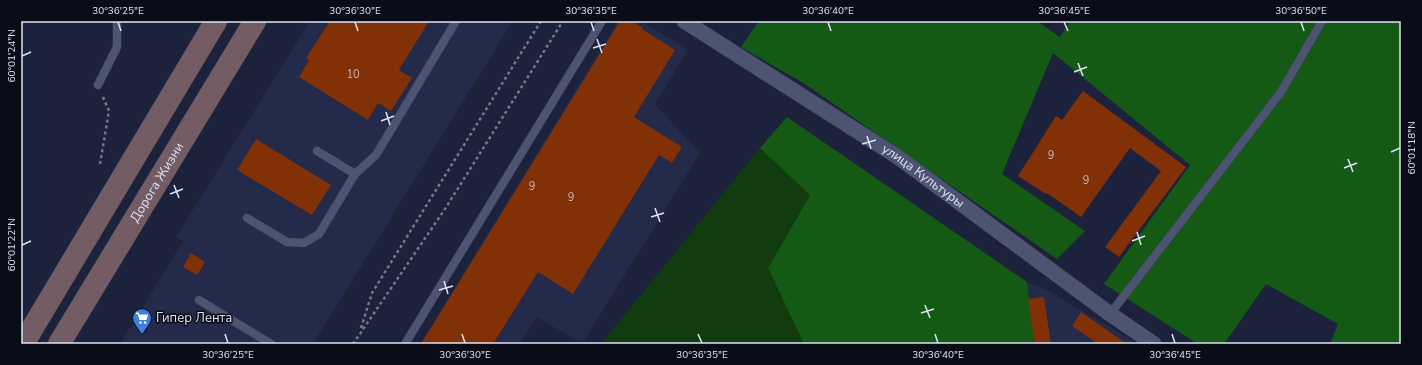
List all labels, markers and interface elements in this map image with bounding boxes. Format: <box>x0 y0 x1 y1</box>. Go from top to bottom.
text: 30°36'25"E <box>92 4 144 18</box>
text: 30°36'30"E <box>329 4 381 18</box>
text: 30°36'35"E <box>565 4 617 18</box>
text: 30°36'40"E <box>802 4 854 18</box>
text: 30°36'45"E <box>1038 4 1090 18</box>
text: 30°36'50"E <box>1275 4 1327 18</box>
text: 60°01'24"N <box>5 29 19 83</box>
house number: 10 <box>346 67 360 82</box>
text: 60°01'18"N <box>1405 121 1419 175</box>
street label: Дорога Жизни <box>126 139 188 226</box>
street label: улица Культуры <box>878 140 968 212</box>
house number: 9 <box>1048 148 1054 163</box>
house number: 9 <box>1083 173 1089 188</box>
house number: 9 <box>529 179 535 194</box>
house number: 9 <box>568 190 574 205</box>
text: 60°01'22"N <box>5 218 19 272</box>
supermarket icon: Гипер Лента <box>131 307 153 335</box>
place label: Гипер Лента <box>156 309 232 327</box>
text: 30°36'25"E <box>202 348 254 362</box>
text: 30°36'30"E <box>439 348 491 362</box>
text: 30°36'35"E <box>676 348 728 362</box>
text: 30°36'40"E <box>912 348 964 362</box>
text: 30°36'45"E <box>1149 348 1201 362</box>

